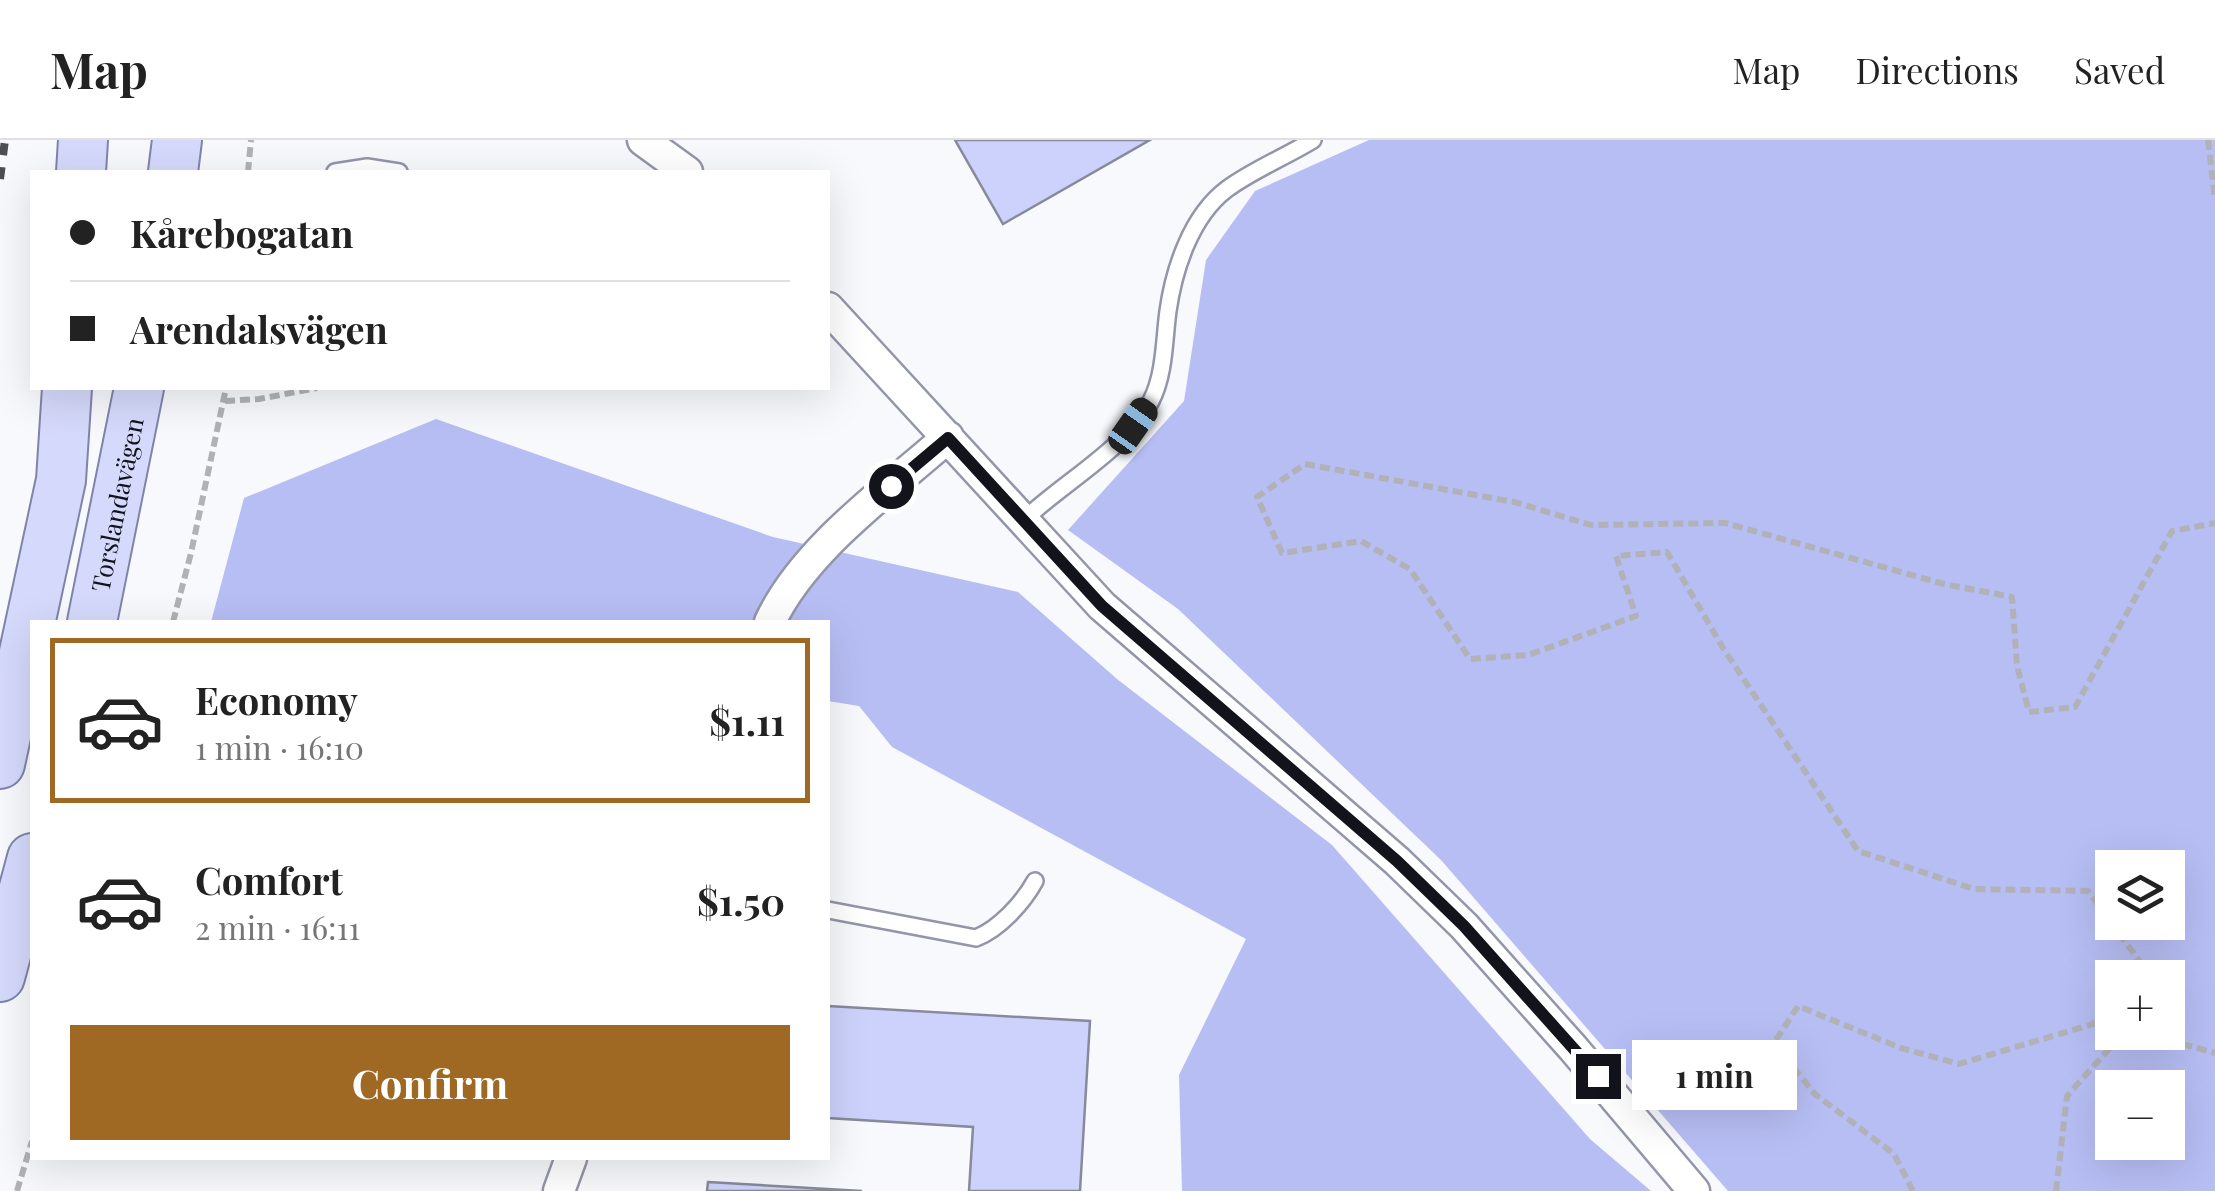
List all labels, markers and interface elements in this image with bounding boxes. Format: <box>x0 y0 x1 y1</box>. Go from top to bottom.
text: Map <box>50 37 148 101</box>
text: Map <box>1732 46 1800 93</box>
text: Directions <box>1855 46 2019 93</box>
text: Saved <box>2074 46 2165 93</box>
text: Kårebogatan <box>130 207 354 258</box>
text: Arendalsvägen <box>130 303 388 354</box>
car <box>1104 393 1162 459</box>
street label: Torslandavägen <box>82 414 149 594</box>
route start <box>869 464 914 509</box>
text: Economy <box>195 674 358 725</box>
icon: car <box>75 676 165 766</box>
text: $1.11 <box>709 695 785 746</box>
text: 1 min · 16:10 <box>195 725 364 768</box>
map controls <box>2095 850 2185 1160</box>
button: layers <box>2095 850 2185 940</box>
text: Comfort <box>195 854 343 905</box>
icon: car <box>75 856 165 946</box>
text: $1.50 <box>697 875 785 926</box>
text: 2 min · 16:11 <box>195 905 360 948</box>
button: + <box>2095 960 2185 1050</box>
button: Confirm <box>70 1025 790 1140</box>
callout: 1 min <box>1633 1041 1798 1111</box>
text: 1 min <box>1675 1053 1754 1096</box>
route end <box>1576 1054 1621 1099</box>
button: − <box>2095 1070 2185 1160</box>

